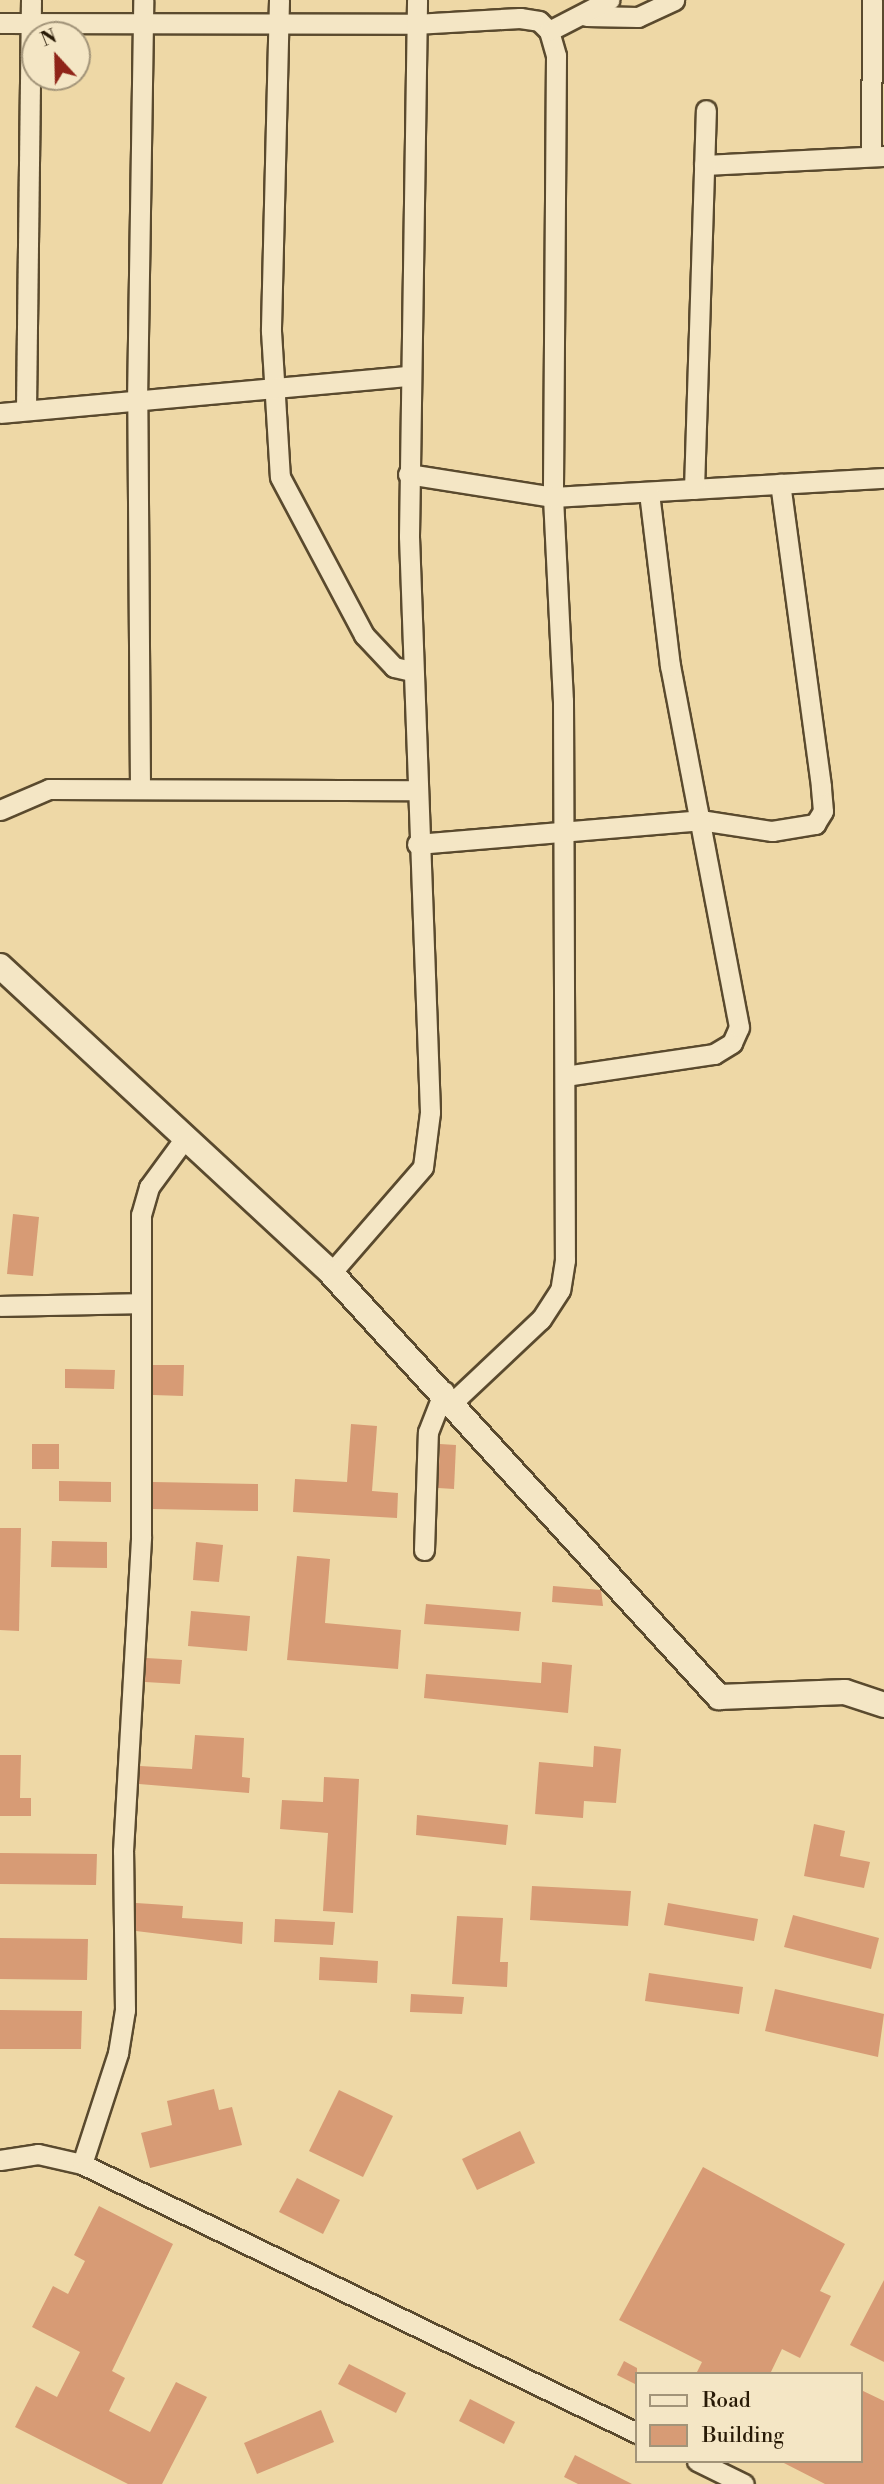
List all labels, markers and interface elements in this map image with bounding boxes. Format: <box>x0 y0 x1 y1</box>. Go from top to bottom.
north arrow <box>21 21 91 91</box>
text: N <box>37 24 60 52</box>
legend <box>636 2372 863 2463</box>
text: Road <box>702 2388 751 2414</box>
text: Building <box>702 2423 784 2449</box>

